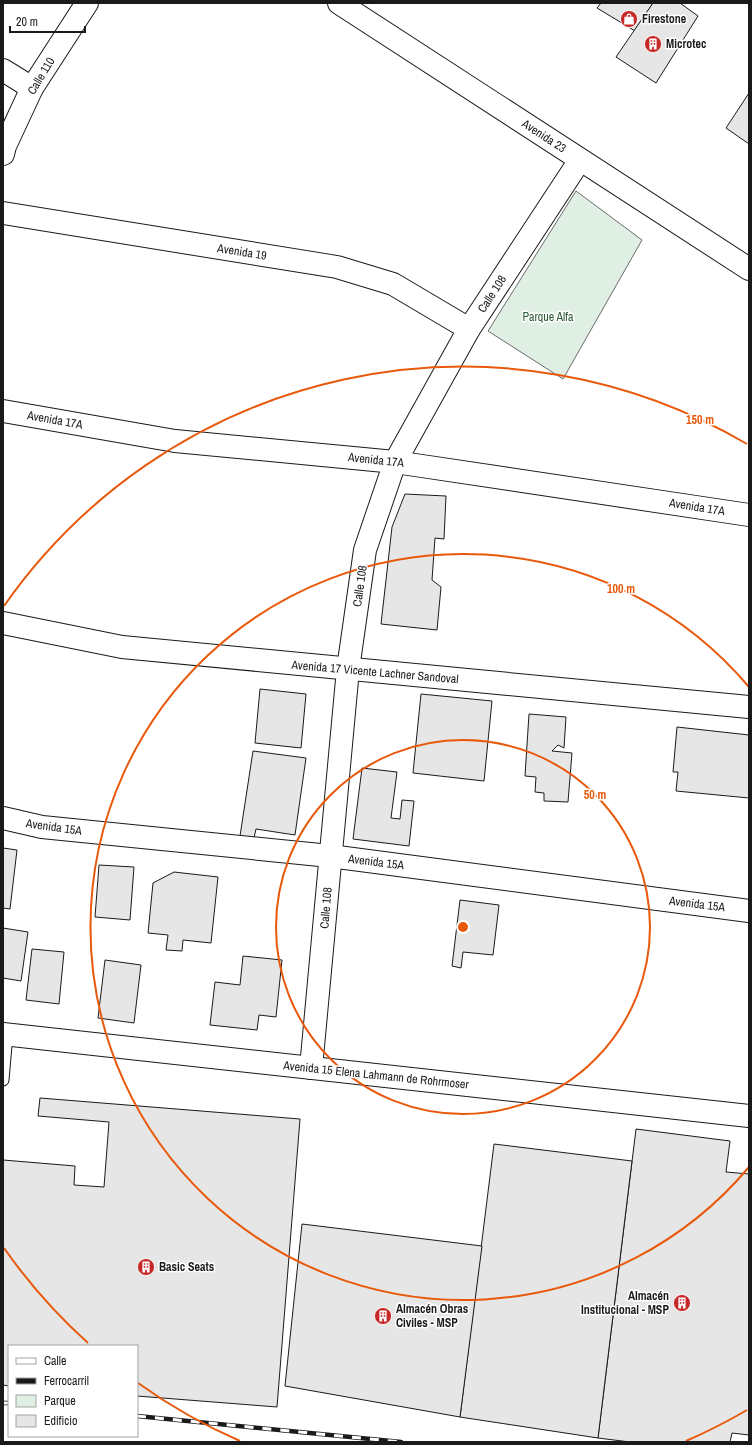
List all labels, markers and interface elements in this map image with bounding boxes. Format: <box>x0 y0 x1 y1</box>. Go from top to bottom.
scale bar <box>10 8 85 34</box>
shop icon: Firestone <box>619 9 639 29</box>
place label: Firestone <box>642 11 687 27</box>
text: 20 m <box>16 14 38 30</box>
building icon: Microtec <box>643 34 663 54</box>
place label: Microtec <box>666 36 707 52</box>
street label: Calle 110 <box>24 54 58 98</box>
street label: Avenida 23 <box>518 115 569 156</box>
street label: Avenida 19 <box>215 240 268 264</box>
street label: Calle 108 <box>474 272 510 316</box>
park label: Parque Alfa <box>523 309 574 325</box>
street label: Avenida 17A <box>25 407 84 433</box>
text: 150 m <box>686 412 714 428</box>
street label: Avenida 17A <box>346 449 405 471</box>
street label: Avenida 17A <box>667 495 726 519</box>
street label: Calle 108 <box>349 564 371 608</box>
text: 100 m <box>607 581 635 597</box>
street label: Avenida 17 Vicente Lachner Sandoval <box>290 657 459 687</box>
text: 50 m <box>584 787 606 803</box>
street label: Avenida 15A <box>24 815 83 839</box>
street label: Avenida 15A <box>346 851 405 873</box>
street label: Calle 108 <box>316 887 336 929</box>
street label: Avenida 15A <box>667 893 726 915</box>
centre of rings <box>456 920 470 934</box>
street label: Avenida 15 Elena Lahmann de Rohrmoser <box>281 1057 470 1093</box>
building icon: Basic Seats <box>136 1257 156 1277</box>
place label: Basic Seats <box>159 1259 215 1275</box>
place label: Almacén Institucional - MSP <box>581 1288 669 1318</box>
building icon: Almacén Institucional - MSP <box>672 1293 692 1313</box>
place label: Almacén Obras Civiles - MSP <box>396 1301 469 1331</box>
building icon: Almacén Obras Civiles - MSP <box>373 1306 393 1326</box>
legend <box>8 1345 138 1437</box>
text: Calle <box>44 1353 66 1369</box>
text: Ferrocarril <box>44 1373 89 1389</box>
text: Parque <box>44 1393 76 1409</box>
text: Edificio <box>44 1413 77 1429</box>

